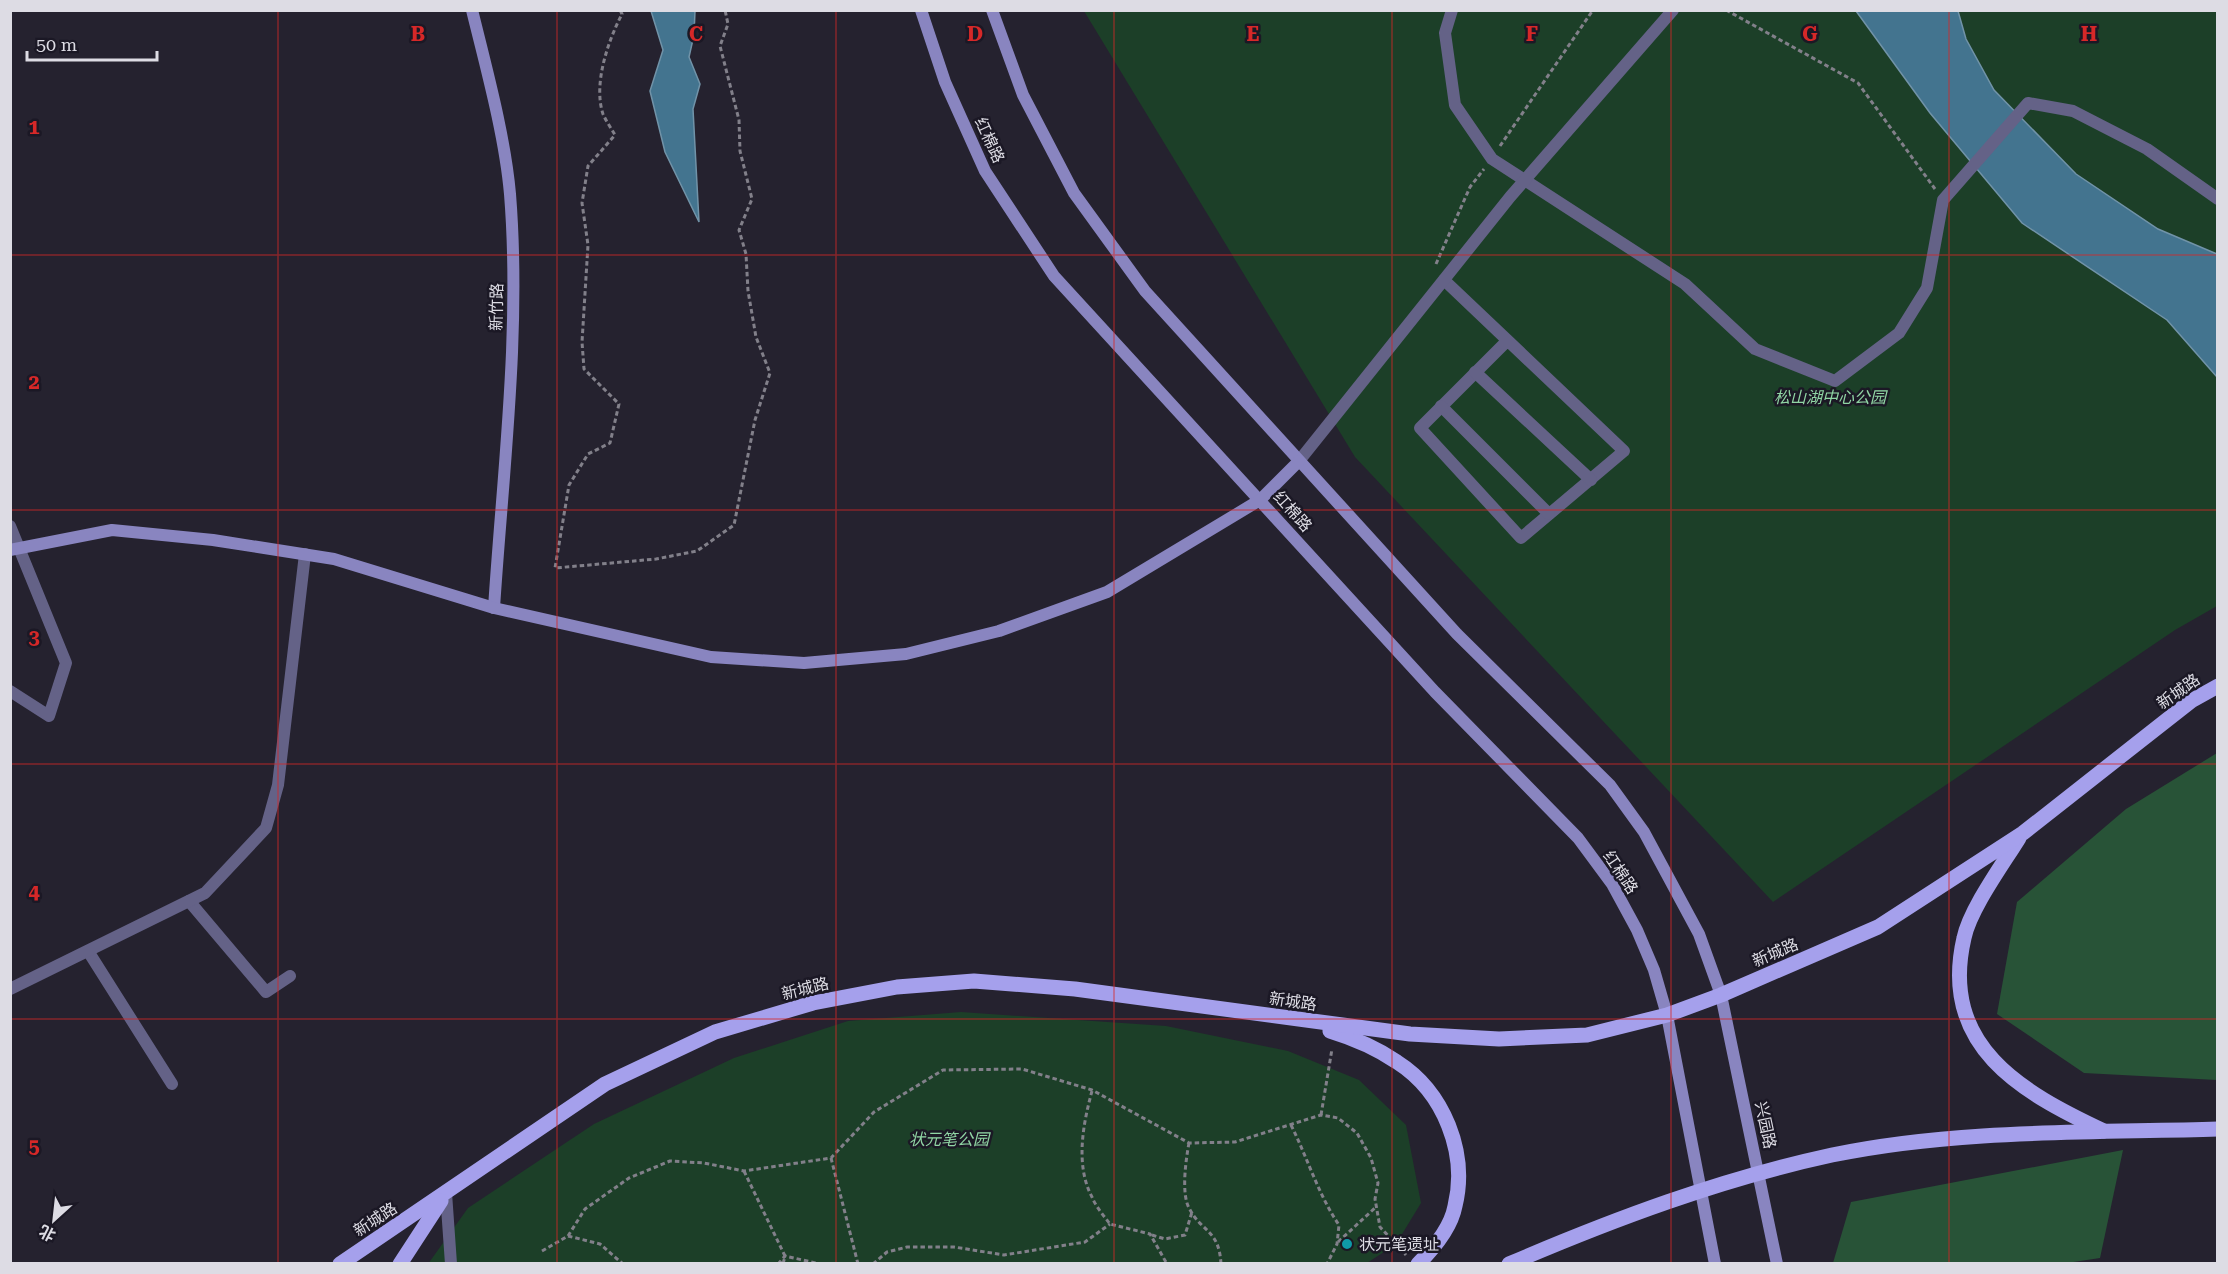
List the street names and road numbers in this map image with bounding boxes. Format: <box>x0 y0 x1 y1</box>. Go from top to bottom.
street label: 红棉路 <box>971 114 1008 166</box>
street label: 新竹路 <box>487 283 506 331</box>
street label: 红棉路 <box>1270 487 1316 536</box>
street label: 新城路 <box>2153 670 2203 713</box>
street label: 红棉路 <box>1599 847 1642 897</box>
street label: 新城路 <box>1749 934 1801 971</box>
street label: 新城路 <box>780 973 831 1004</box>
street label: 新城路 <box>1268 989 1318 1014</box>
street label: 兴园路 <box>1751 1100 1780 1151</box>
street label: 新城路 <box>350 1198 401 1240</box>

